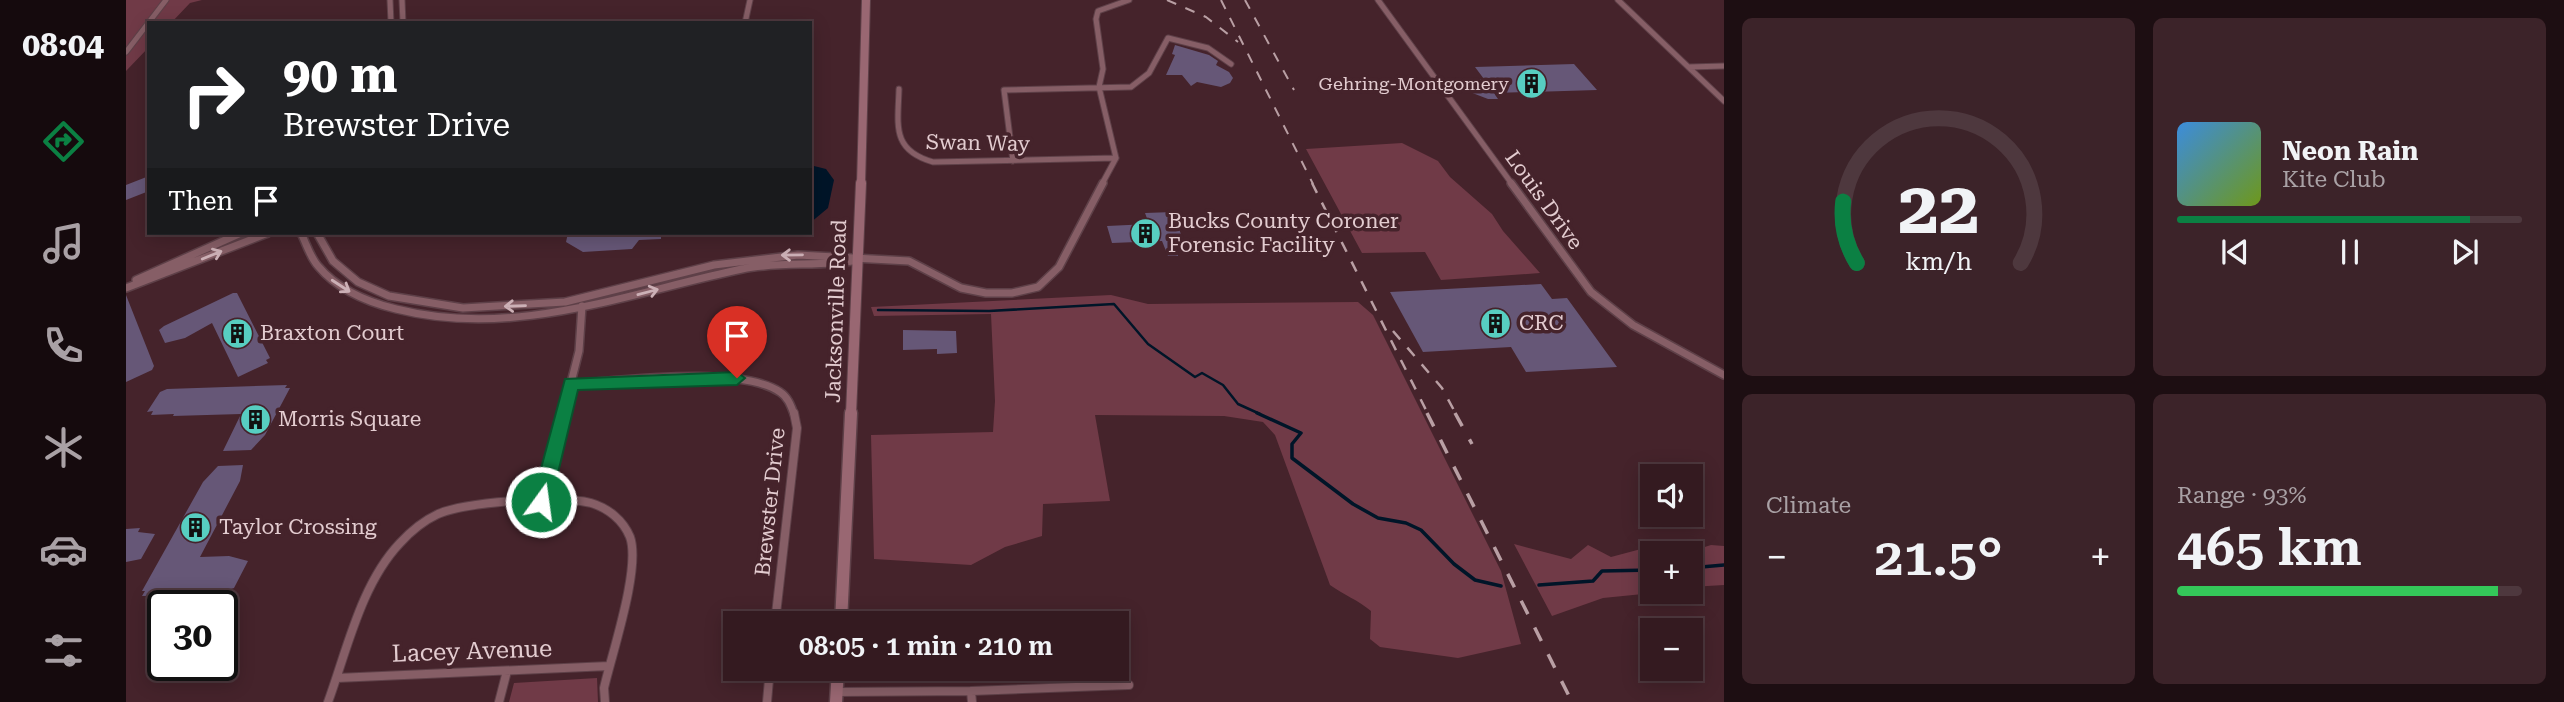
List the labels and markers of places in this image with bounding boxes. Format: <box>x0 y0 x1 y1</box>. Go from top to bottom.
building icon: Gehring-Montgomery <box>1515 66 1549 100</box>
place label: Gehring-Montgomery <box>1319 73 1509 94</box>
place label: Bucks County Coroner Forensic Facility <box>1168 209 1399 257</box>
building icon: Bucks County Coroner Forensic Facility <box>1128 216 1162 250</box>
pin <box>707 306 767 378</box>
building icon: CRC <box>1479 306 1513 340</box>
place label: CRC <box>1519 311 1564 335</box>
building icon: Braxton Court <box>220 316 254 350</box>
place label: Braxton Court <box>260 321 404 345</box>
building icon: Morris Square <box>238 402 272 436</box>
place label: Morris Square <box>278 407 421 431</box>
building icon: Taylor Crossing <box>179 510 213 544</box>
place label: Taylor Crossing <box>219 515 377 539</box>

